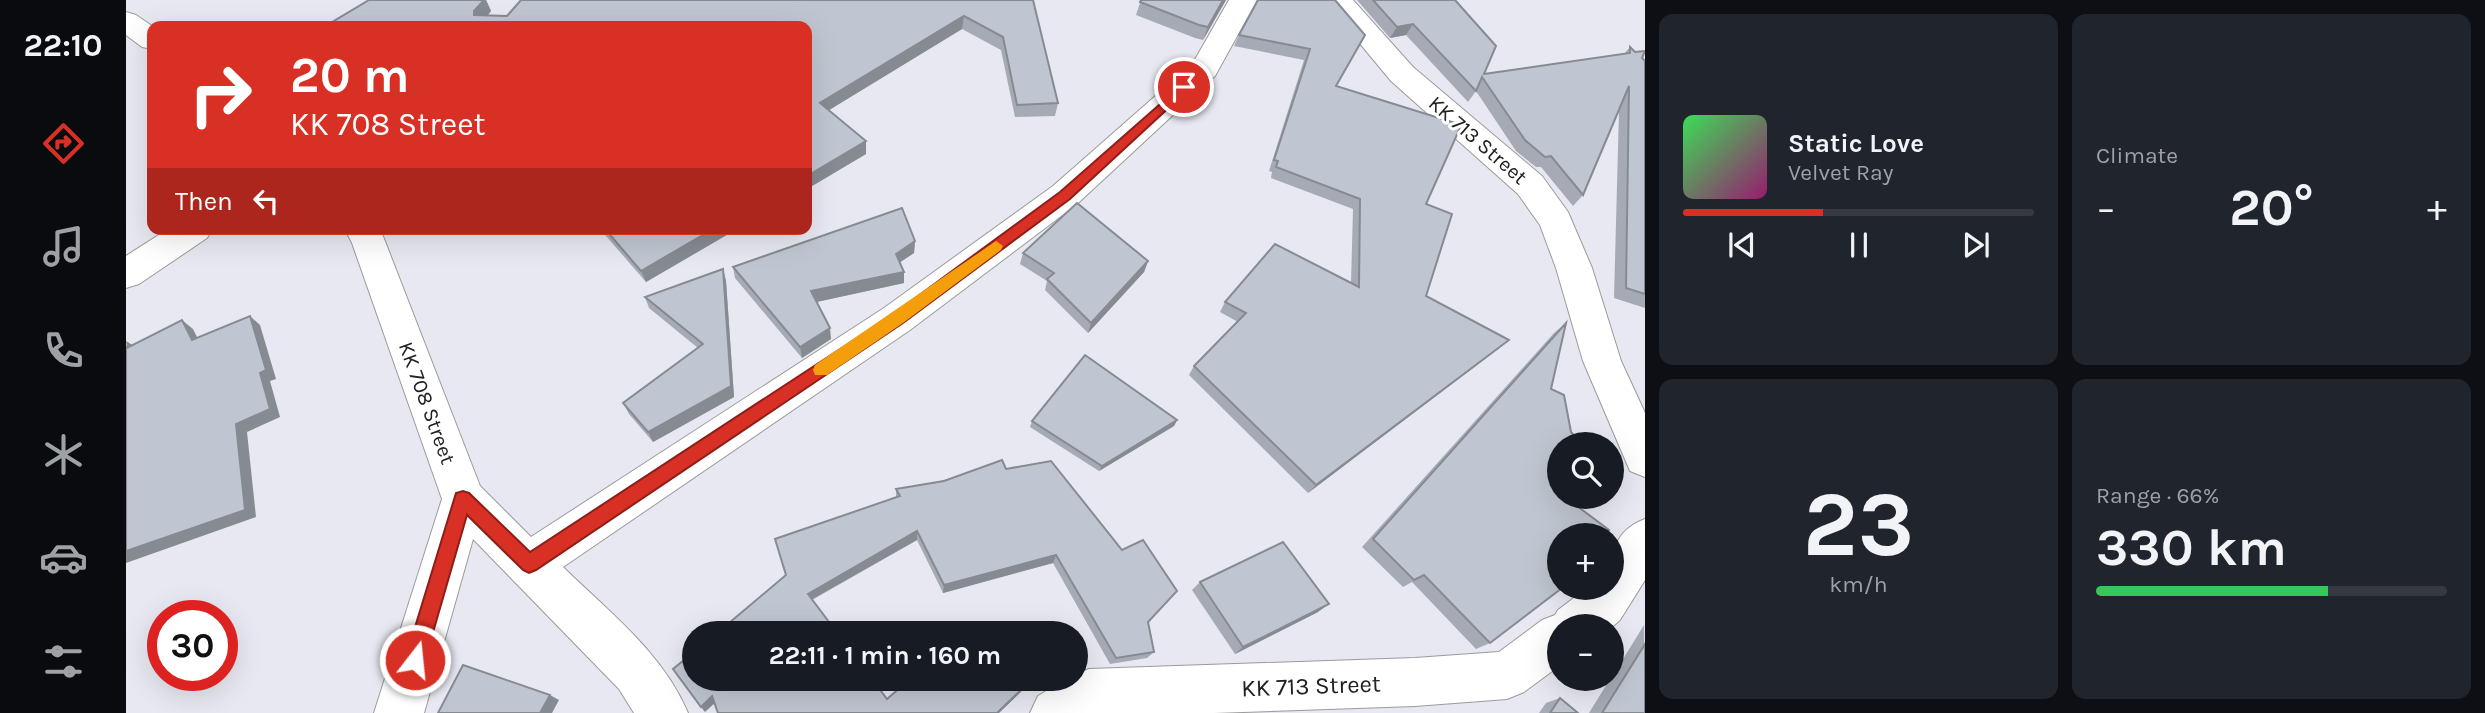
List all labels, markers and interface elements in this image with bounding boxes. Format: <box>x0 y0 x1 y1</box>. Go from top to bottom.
text: 22:10 <box>24 27 103 64</box>
text: 20 m <box>290 47 410 104</box>
icon: right <box>175 49 266 140</box>
pin <box>1154 57 1214 117</box>
icon: arrive <box>1165 68 1203 106</box>
street label: KK 713 Street <box>1424 91 1532 189</box>
text: KK 708 Street <box>290 106 486 143</box>
icon: directions <box>39 119 88 168</box>
text: Static Love <box>1788 128 1924 159</box>
text: Climate <box>2096 142 2178 169</box>
text: Velvet Ray <box>1788 159 1893 186</box>
text: 20° <box>2229 177 2314 238</box>
icon: left <box>247 182 285 220</box>
text: Then <box>175 186 233 217</box>
text: − <box>2096 186 2116 231</box>
text: + <box>2427 186 2447 231</box>
icon: music <box>39 222 88 271</box>
icon: previous <box>1723 226 1761 264</box>
icon: pause <box>1840 226 1878 264</box>
icon: next <box>1957 226 1995 264</box>
icon: phone <box>39 326 88 375</box>
street label: KK 708 Street <box>394 339 460 468</box>
icon: climate <box>39 430 88 479</box>
map controls <box>1547 432 1624 691</box>
button: search <box>1547 432 1624 509</box>
text: 23 <box>1803 472 1914 578</box>
text: Range · 66% <box>2096 482 2219 509</box>
text: 330 km <box>2096 517 2287 578</box>
button: + <box>1547 523 1624 600</box>
icon: car <box>39 533 88 582</box>
text: km/h <box>1829 571 1888 598</box>
speed limit sign: 30 <box>147 600 238 691</box>
button: − <box>1547 614 1624 691</box>
position arrow <box>378 623 452 697</box>
icon: filters <box>39 637 88 686</box>
text: 22:11 · 1 min · 160 m <box>769 640 1001 671</box>
street label: KK 713 Street <box>1241 670 1381 702</box>

